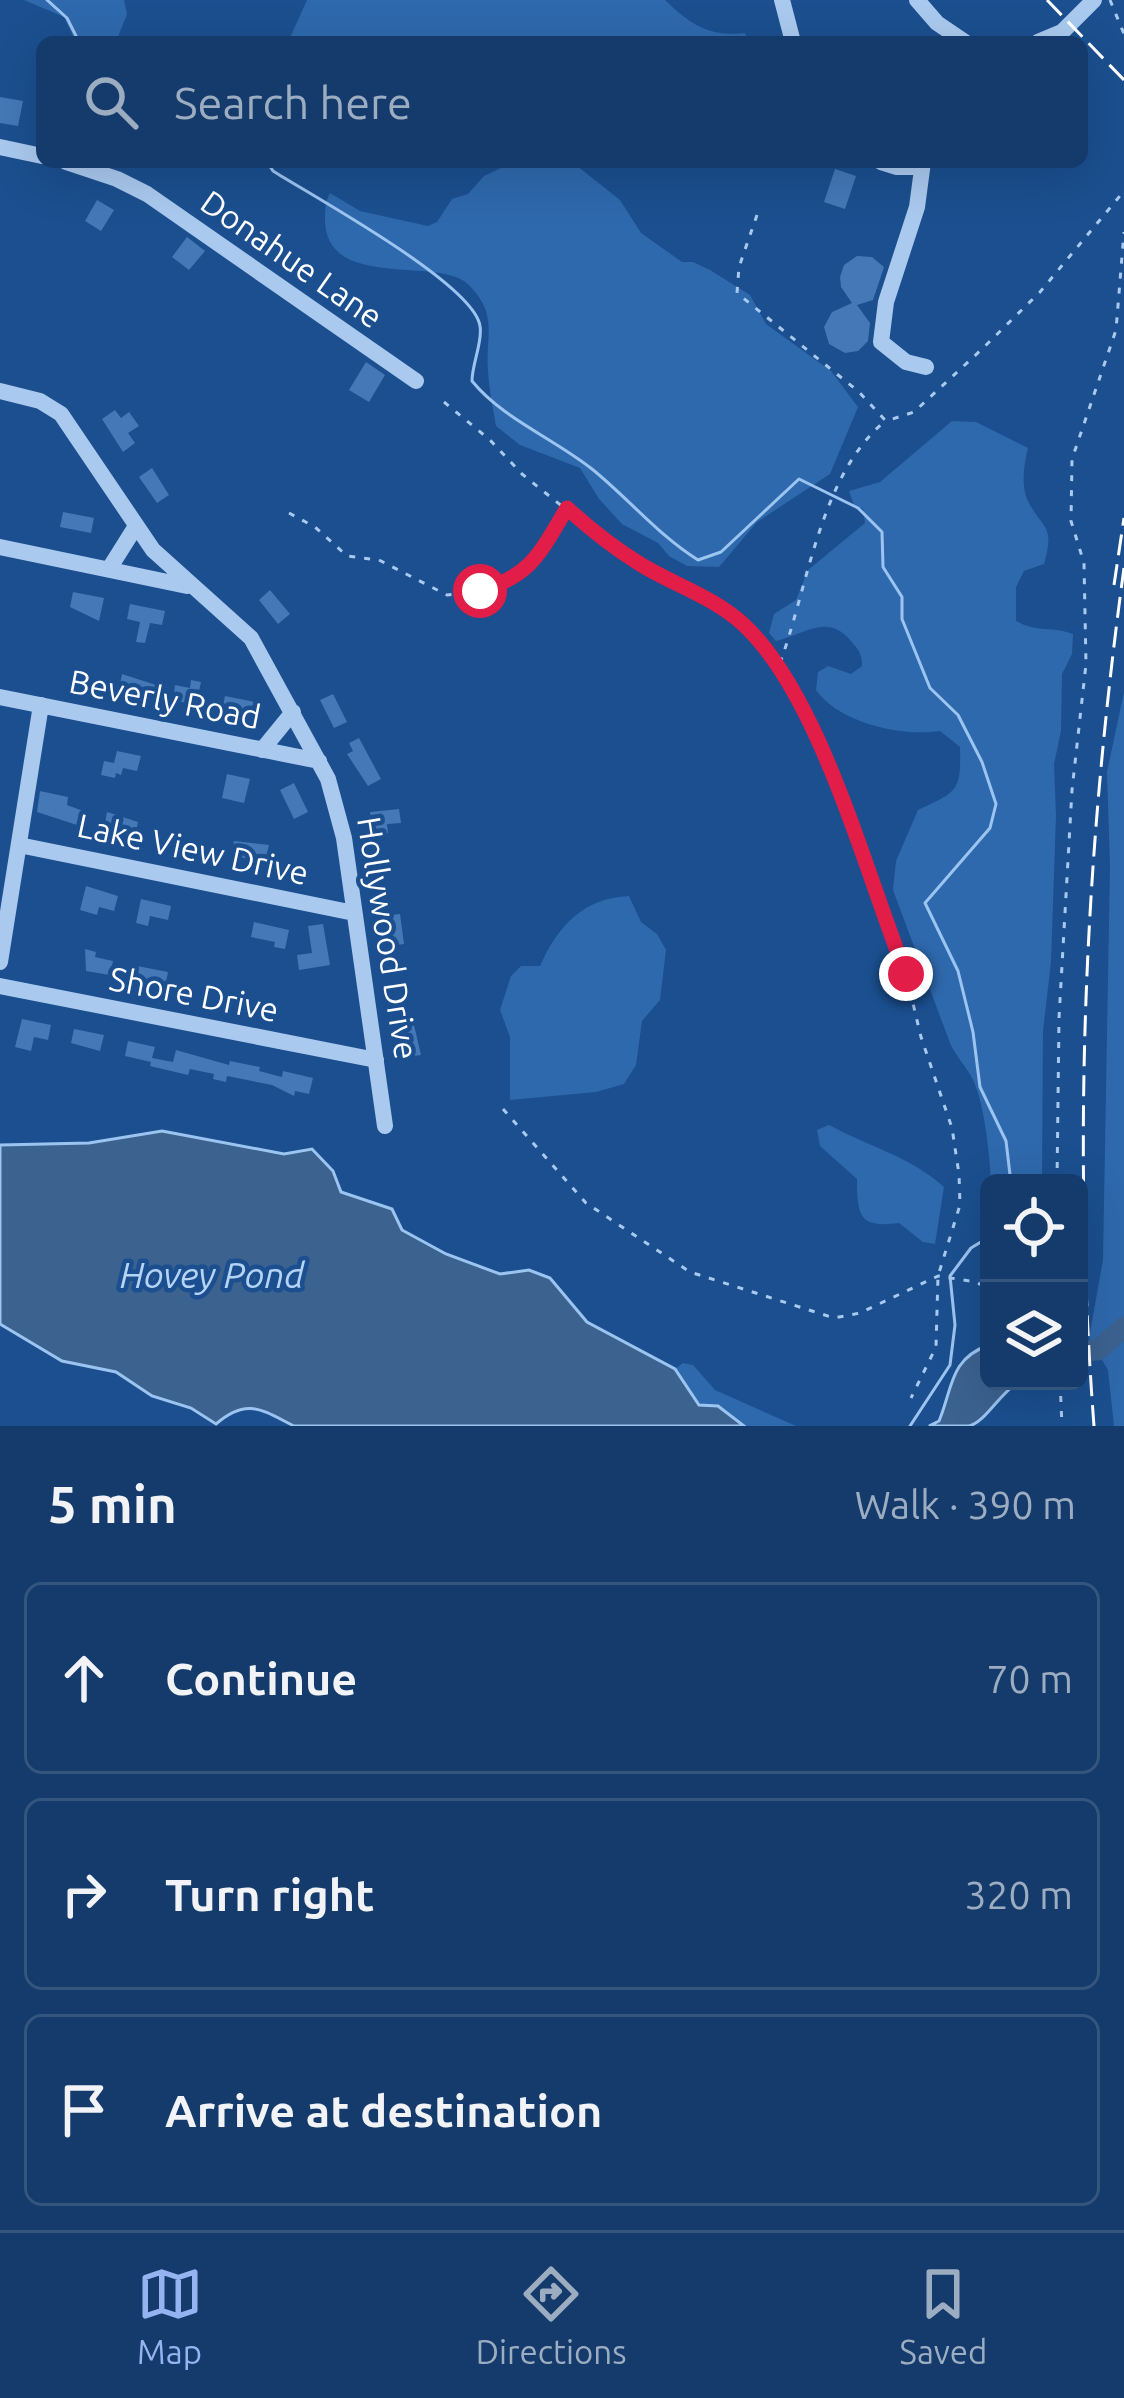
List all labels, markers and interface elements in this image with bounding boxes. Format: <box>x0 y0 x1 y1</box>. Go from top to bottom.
search box <box>36 36 1088 168</box>
icon: search <box>78 69 144 135</box>
text: Search here <box>174 77 412 128</box>
street label: Donahue Lane <box>195 182 390 335</box>
route start <box>453 564 507 618</box>
street label: Beverly Road <box>66 662 264 735</box>
street label: Lake View Drive <box>74 806 312 891</box>
street label: Hollywood Drive <box>351 814 426 1062</box>
route end <box>879 947 933 1001</box>
street label: Shore Drive <box>106 959 282 1028</box>
map controls <box>980 1174 1088 1390</box>
button: locate <box>980 1174 1088 1282</box>
water label: Hovey Pond <box>120 1254 305 1295</box>
button: layers <box>980 1282 1088 1390</box>
text: 5 min <box>48 1475 177 1533</box>
text: Walk · 390 m <box>855 1483 1076 1526</box>
icon: ahead <box>51 1645 117 1711</box>
text: Continue <box>165 1653 357 1704</box>
text: 70 m <box>986 1657 1073 1700</box>
icon: right <box>51 1861 117 1927</box>
text: Turn right <box>165 1869 374 1920</box>
text: 320 m <box>964 1873 1073 1916</box>
icon: arrive <box>51 2077 117 2143</box>
text: Arrive at destination <box>165 2085 602 2136</box>
tab: Map <box>137 2261 203 2370</box>
tab: Directions <box>476 2261 626 2370</box>
tab: Saved <box>900 2261 987 2370</box>

